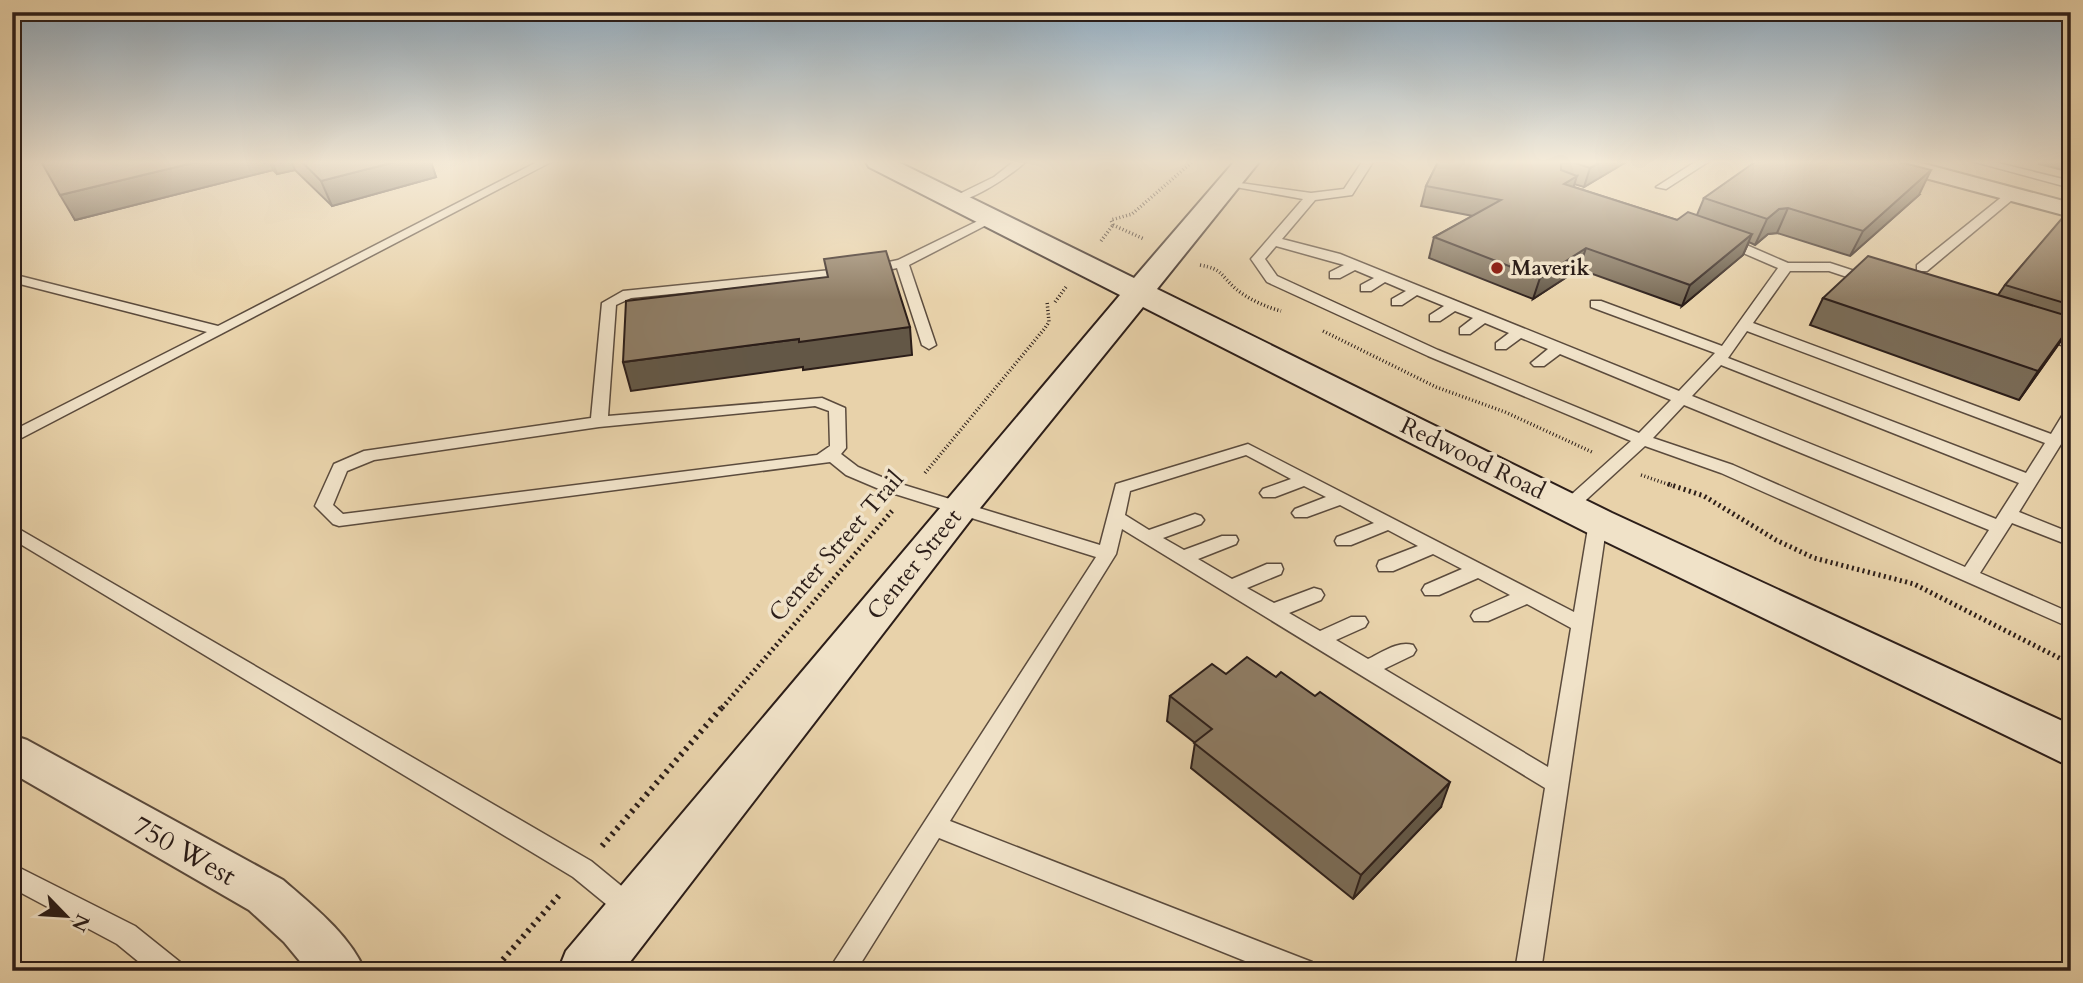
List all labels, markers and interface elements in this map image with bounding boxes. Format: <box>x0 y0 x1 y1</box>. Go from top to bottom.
place label: Maverik <box>1511 254 1590 283</box>
marker: Maverik <box>1489 260 1505 276</box>
street label: Redwood Road <box>1395 409 1551 508</box>
street label: Center Street Trail <box>761 464 911 629</box>
street label: Center Street <box>859 501 970 627</box>
street label: 750 West <box>126 807 243 895</box>
north arrow <box>32 881 102 951</box>
text: N <box>65 910 96 936</box>

